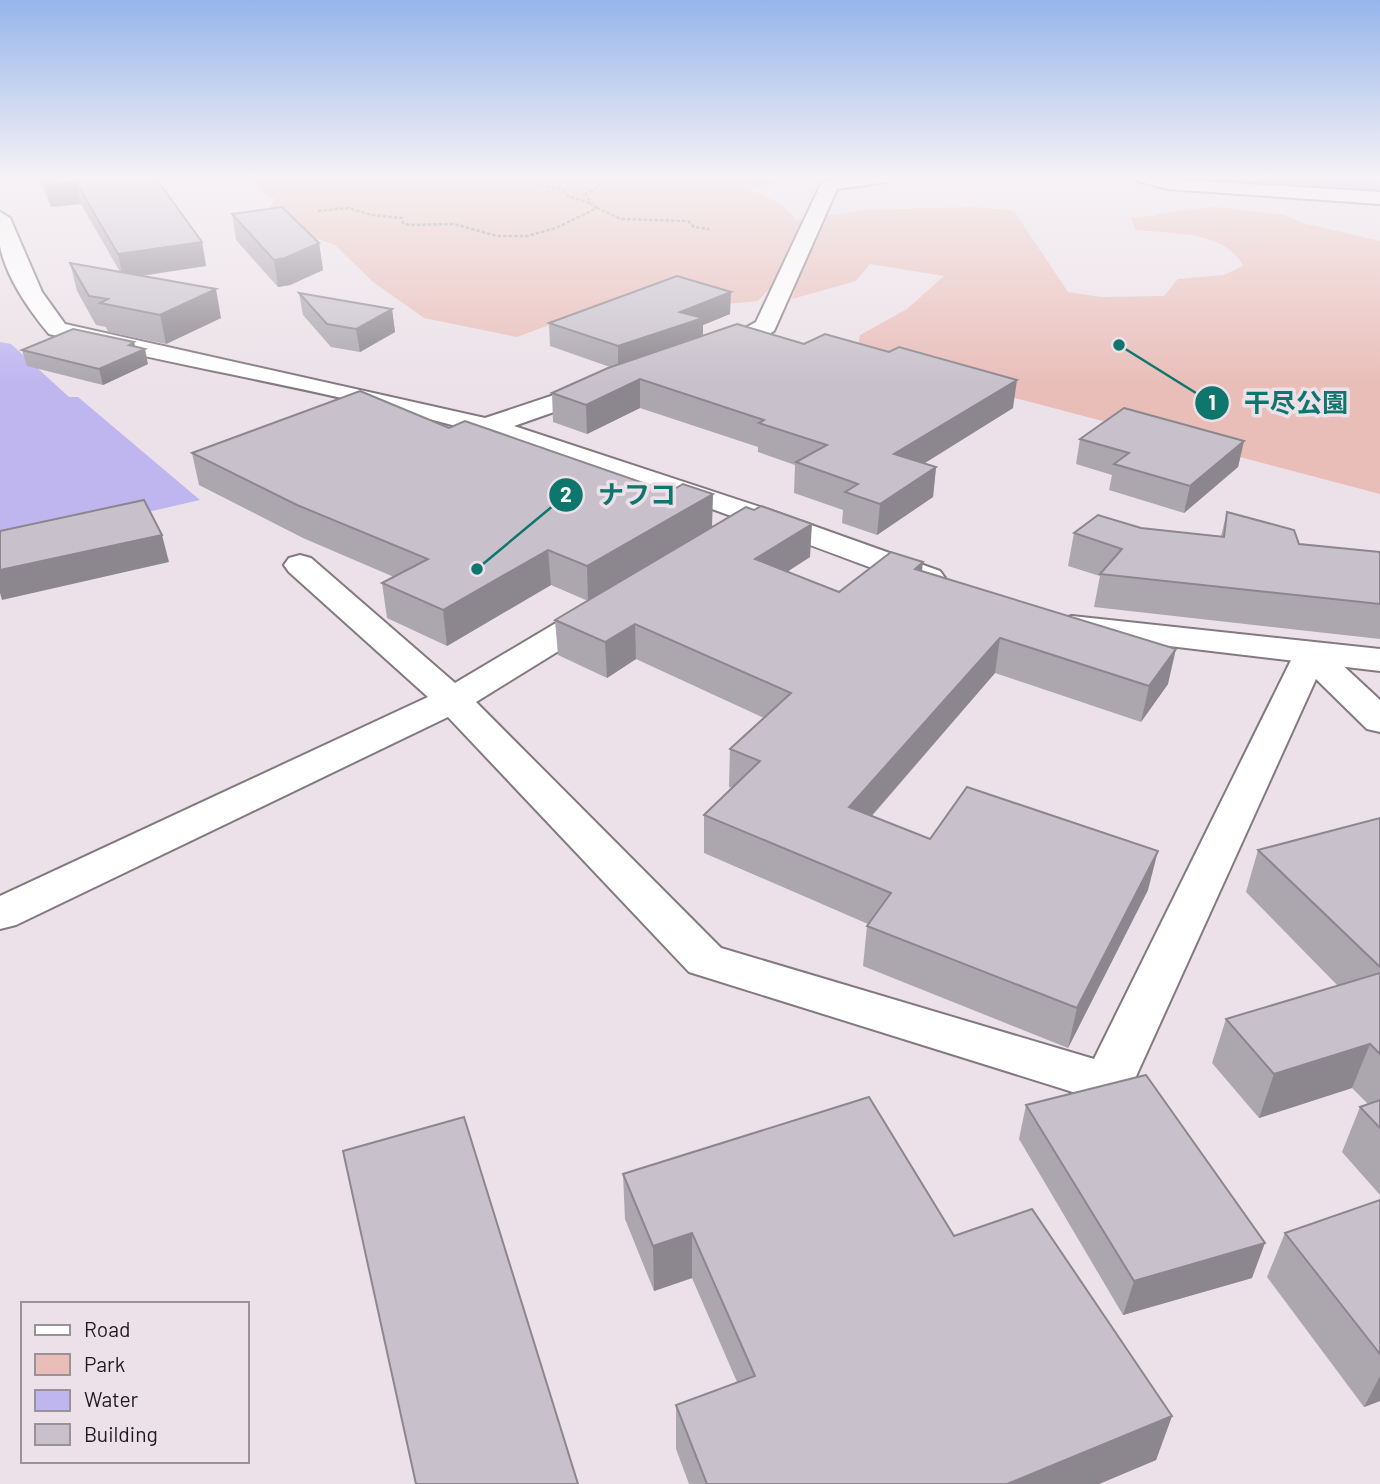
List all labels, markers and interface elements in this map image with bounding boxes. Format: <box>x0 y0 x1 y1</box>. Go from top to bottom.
callout: 干尽公園 <box>1195 379 1362 426</box>
text: 干尽公園 <box>1244 386 1348 417</box>
text: 1 <box>1208 389 1216 414</box>
callout: ナフコ <box>549 471 690 518</box>
text: ナフコ <box>598 478 676 509</box>
text: 2 <box>560 481 572 506</box>
legend <box>21 1302 248 1463</box>
text: Road <box>84 1316 130 1341</box>
text: Park <box>84 1351 125 1376</box>
text: Water <box>84 1386 139 1411</box>
text: Building <box>84 1421 158 1446</box>

